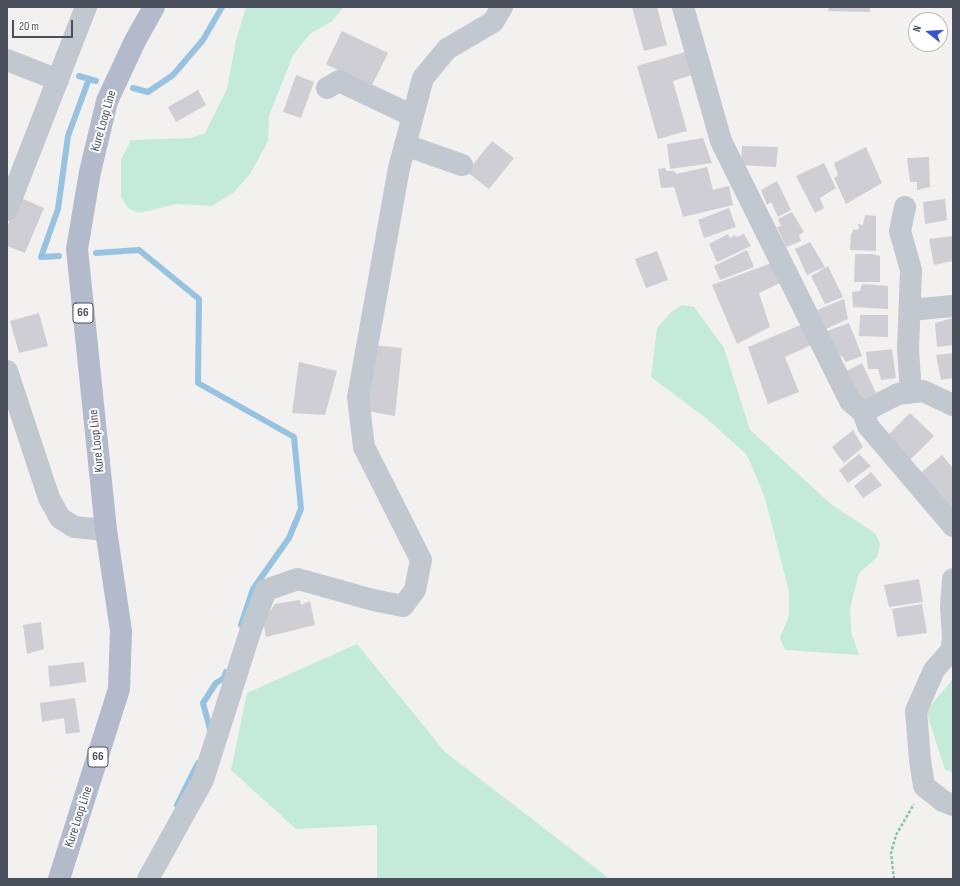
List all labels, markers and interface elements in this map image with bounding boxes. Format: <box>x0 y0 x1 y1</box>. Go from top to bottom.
scale bar <box>14 12 75 38</box>
north arrow <box>908 12 948 52</box>
text: 20 m <box>19 19 39 34</box>
text: N <box>910 24 924 33</box>
street label: Kure Loop Line <box>88 89 120 153</box>
road number: 66 <box>73 303 93 323</box>
street label: Kure Loop Line <box>86 409 108 473</box>
road number: 66 <box>88 747 108 767</box>
street label: Kure Loop Line <box>62 785 96 849</box>

